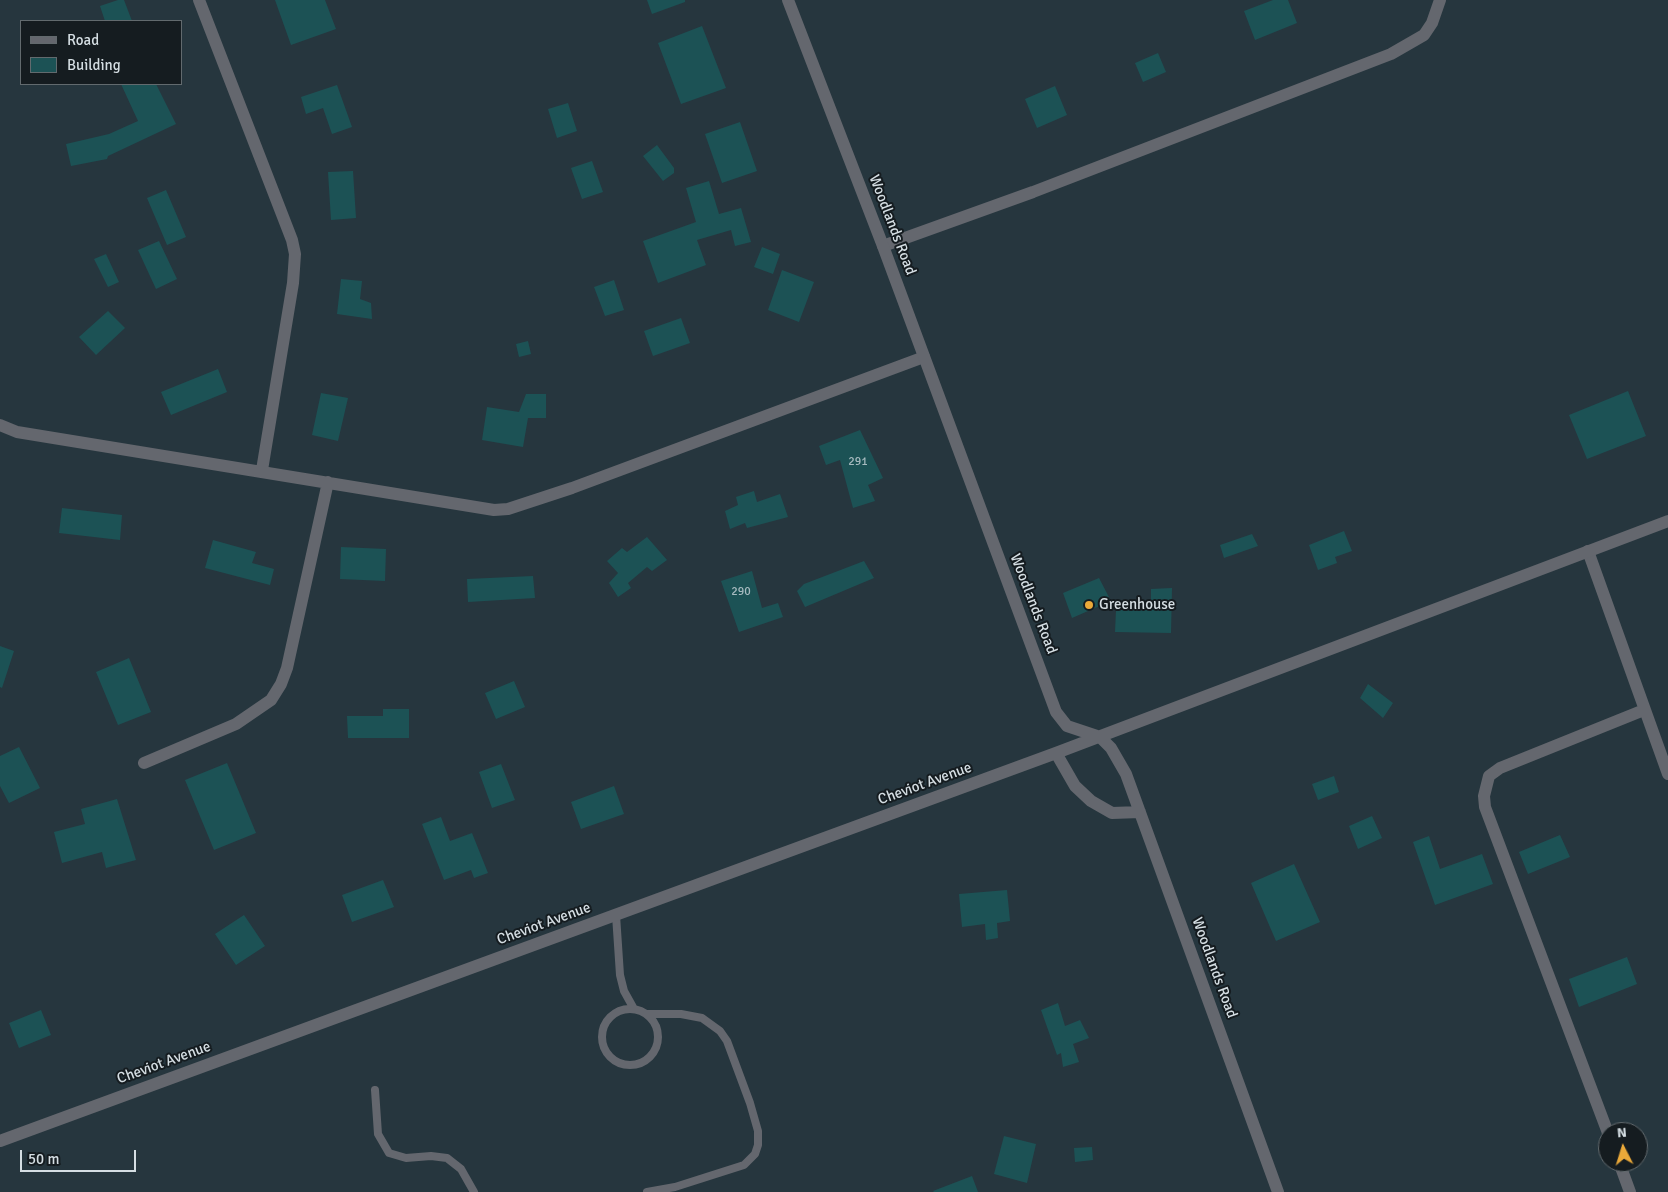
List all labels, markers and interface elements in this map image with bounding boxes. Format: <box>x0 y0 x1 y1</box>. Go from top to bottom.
legend <box>20 20 182 85</box>
text: Road <box>67 31 99 49</box>
text: Building <box>67 56 121 74</box>
street label: Woodlands Road <box>865 172 919 278</box>
house number: 291 <box>848 455 868 469</box>
street label: Woodlands Road <box>1006 551 1060 657</box>
house number: 290 <box>731 585 751 599</box>
place label: Greenhouse <box>1099 596 1175 614</box>
marker: Greenhouse <box>1083 599 1095 611</box>
street label: Cheviot Avenue <box>876 759 974 809</box>
street label: Cheviot Avenue <box>495 899 593 949</box>
street label: Woodlands Road <box>1187 915 1241 1021</box>
street label: Cheviot Avenue <box>115 1038 213 1088</box>
north arrow <box>1598 1122 1648 1172</box>
text: N <box>1616 1124 1627 1141</box>
scale bar <box>22 1140 139 1172</box>
text: 50 m <box>28 1150 59 1168</box>

